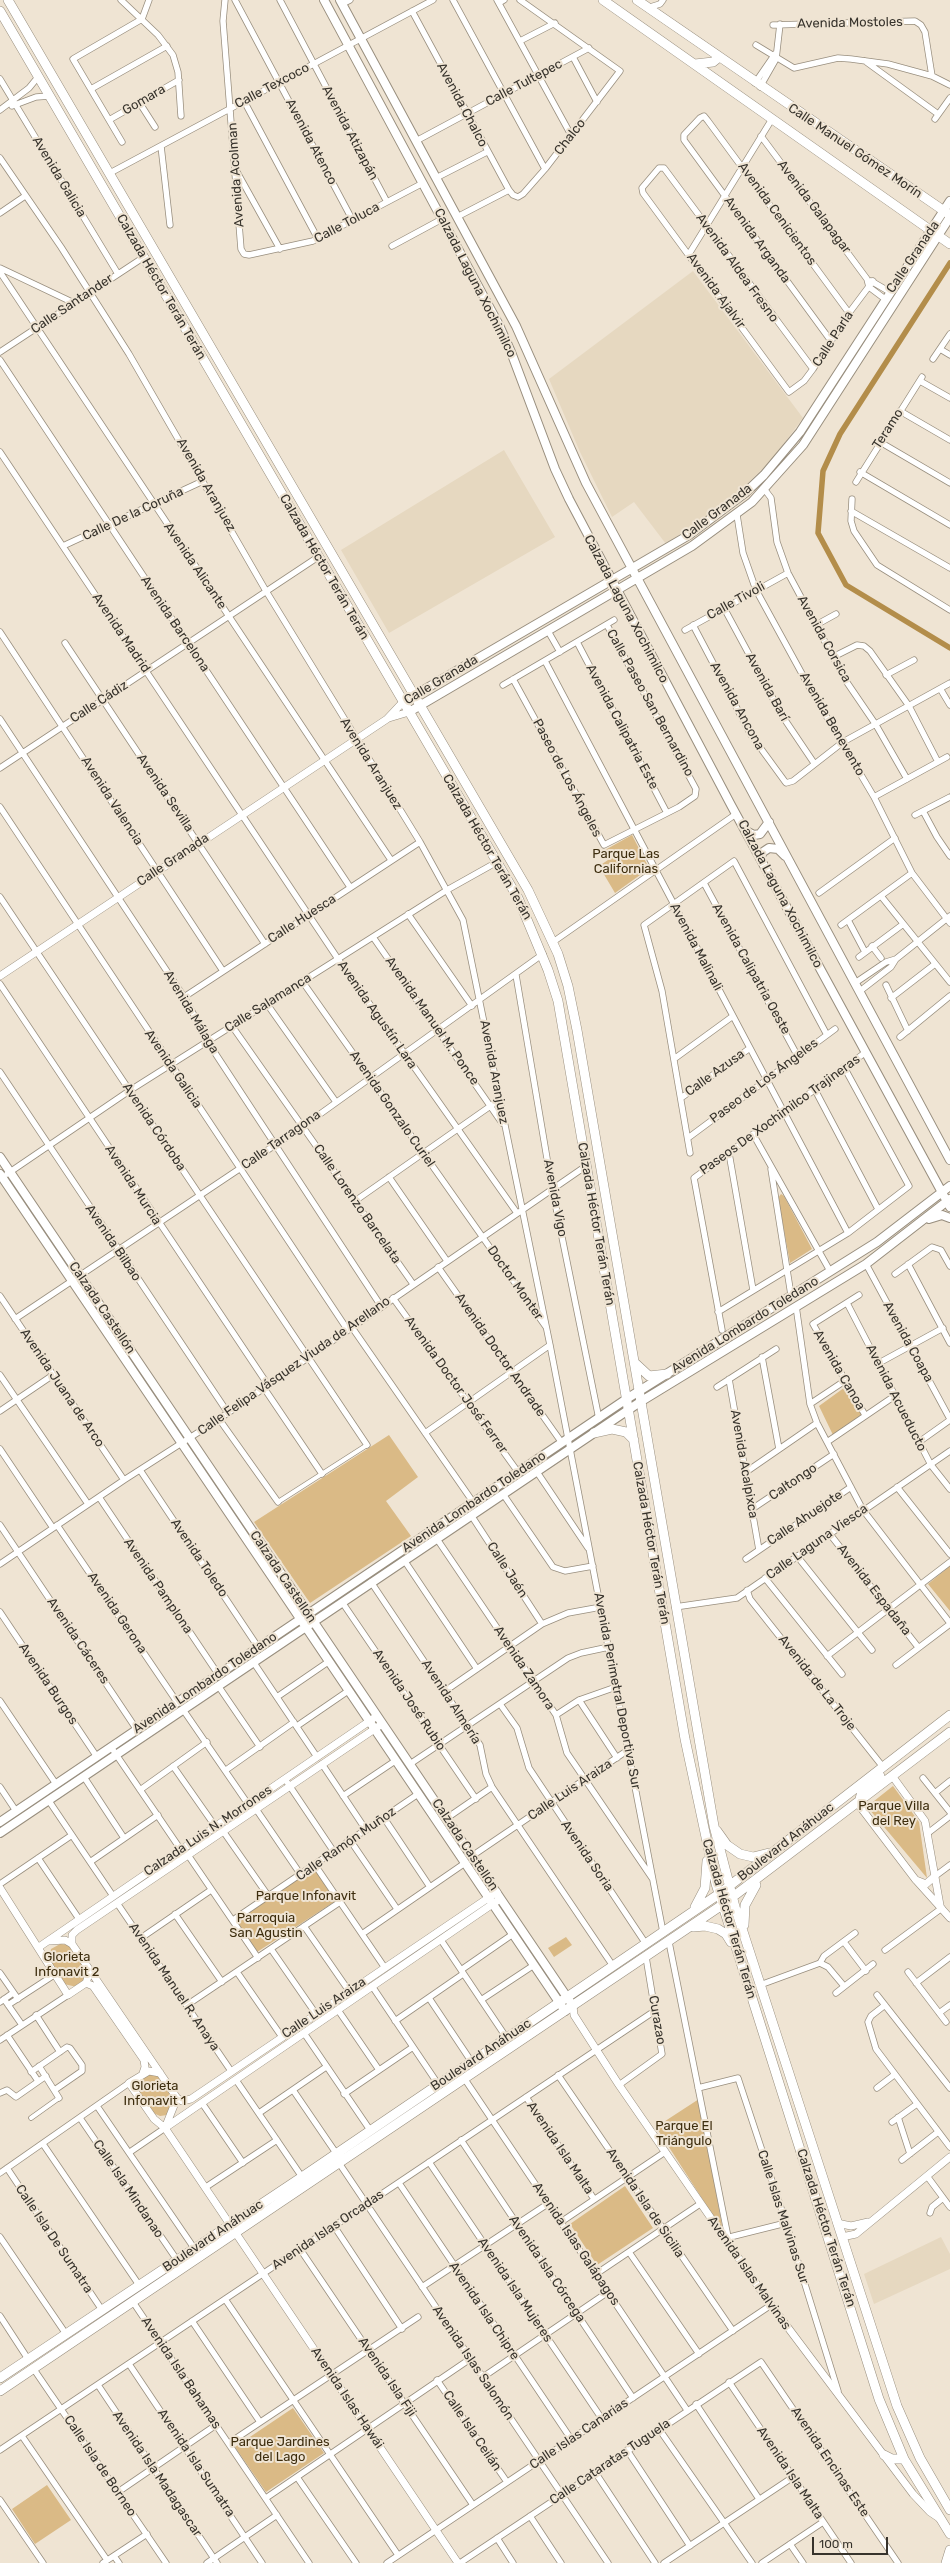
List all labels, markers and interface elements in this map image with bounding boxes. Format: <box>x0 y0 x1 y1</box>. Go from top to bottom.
street label: Avenida Mostoles <box>797 14 903 32</box>
street label: Calle Tultepec <box>483 56 565 110</box>
street label: Calle Texcoco <box>232 60 312 112</box>
street label: Avenida Chalco <box>433 60 491 150</box>
street label: Gomara <box>120 81 168 119</box>
street label: Avenida Atizapán <box>319 83 381 183</box>
street label: Avenida Atenco <box>282 96 340 188</box>
street label: Calle Manuel Gómez Morín <box>785 100 925 202</box>
street label: Chalco <box>551 116 589 158</box>
street label: Avenida Acolman <box>225 122 247 228</box>
street label: Avenida Galicia <box>29 134 89 220</box>
street label: Avenida Galapagar <box>774 157 854 257</box>
street label: Avenida Cenicientos <box>734 160 820 268</box>
street label: Avenida Arganda <box>720 194 794 286</box>
street label: Calle Toluca <box>312 199 382 247</box>
street label: Calzada Laguna Xochimilco <box>431 206 519 360</box>
street label: Calzada Héctor Terán Terán <box>113 211 209 363</box>
street label: Avenida Aldea Fresno <box>692 211 782 325</box>
street label: Calle Granada <box>883 218 943 296</box>
street label: Avenida Ajalvir <box>683 250 749 332</box>
street label: Calle Santander <box>28 271 116 337</box>
street label: Calle Parla <box>809 308 857 370</box>
street label: Teramo <box>869 406 907 452</box>
street label: Avenida Aranjuez <box>173 436 239 534</box>
street label: Calle Granada <box>679 481 755 543</box>
street label: Calle De la Coruña <box>80 484 186 544</box>
street label: Calzada Héctor Terán Terán <box>276 491 372 643</box>
street label: Avenida Alicante <box>160 520 230 612</box>
street label: Calzada Laguna Xochimilco <box>580 532 672 686</box>
street label: Avenida Barcelona <box>137 573 213 675</box>
street label: Calle Tivoli <box>704 579 768 623</box>
street label: Avenida Madrid <box>89 590 153 676</box>
street label: Avenida Corsica <box>794 593 854 685</box>
street label: Calle Paseo San Bernardino <box>603 627 697 779</box>
street label: Avenida Barí <box>742 650 792 724</box>
street label: Calle Granada <box>401 652 481 708</box>
street label: Avenida Ancona <box>706 659 768 753</box>
street label: Avenida Calipatria Este <box>582 662 662 792</box>
street label: Avenida Benevento <box>796 669 868 779</box>
street label: Calle Cádiz <box>67 677 131 727</box>
street label: Avenida Aranjuez <box>336 715 406 813</box>
street label: Paseo de Los Ángeles <box>529 716 605 840</box>
street label: Avenida Sevilla <box>133 751 197 835</box>
street label: Avenida Valencia <box>78 754 146 848</box>
street label: Calzada Héctor Terán Terán <box>439 771 535 923</box>
street label: Calzada Laguna Xochimilco <box>734 817 826 971</box>
street label: Calle Granada <box>134 830 212 890</box>
park label: Parque Las Californias <box>592 846 660 877</box>
street label: Calle Huesca <box>265 891 339 947</box>
street label: Avenida Malinali <box>666 901 726 993</box>
street label: Avenida Calipatria Oeste <box>708 901 794 1037</box>
street label: Avenida Manuel M. Ponce <box>382 954 482 1088</box>
street label: Avenida Agustín Lara <box>334 958 420 1072</box>
street label: Avenida Málaga <box>160 968 222 1056</box>
street label: Calle Salamanca <box>222 970 314 1036</box>
street label: Avenida Aranjuez <box>476 1019 512 1125</box>
street label: Avenida Galicia <box>141 1027 205 1111</box>
street label: Paseo de Los Ángeles <box>707 1035 821 1127</box>
street label: Calle Azusa <box>682 1046 748 1100</box>
street label: Avenida Gonzalo Curiel <box>346 1048 438 1170</box>
street label: Paseos De Xochimilco Trajineras <box>697 1052 863 1178</box>
street label: Avenida Córdoba <box>119 1080 189 1174</box>
street label: Calle Tarragona <box>238 1107 324 1173</box>
street label: Calle Lorenzo Barcelata <box>310 1141 404 1267</box>
street label: Calzada Héctor Terán Terán <box>574 1141 618 1307</box>
street label: Avenida Murcia <box>101 1142 165 1228</box>
street label: Avenida Vigo <box>540 1158 570 1238</box>
street label: Avenida Bilbao <box>82 1202 144 1284</box>
street label: Doctor Monter <box>484 1243 546 1323</box>
street label: Calzada Castellón <box>66 1259 138 1357</box>
street label: Avenida Lombardo Toledano <box>669 1273 821 1377</box>
street label: Avenida Doctor Andrade <box>451 1290 549 1420</box>
street label: Calle Felipa Vásquez Viuda de Arellano <box>195 1293 393 1439</box>
street label: Avenida Coapa <box>879 1299 937 1385</box>
street label: Avenida Doctor José Ferrer <box>401 1313 511 1457</box>
street label: Avenida Juana de Arco <box>17 1326 107 1450</box>
street label: Avenida Canoa <box>810 1327 868 1413</box>
street label: Avenida Acueducto <box>862 1342 930 1454</box>
street label: Avenida Acalpixca <box>727 1409 761 1519</box>
street label: Avenida Lombardo Toledano <box>399 1448 549 1556</box>
street label: Calzada Héctor Terán Terán <box>629 1460 673 1626</box>
street label: Caltongo <box>766 1460 820 1504</box>
street label: Calle Ahuejote <box>764 1487 846 1549</box>
street label: Calle Laguna Viesca <box>763 1501 871 1583</box>
street label: Avenida Toledo <box>167 1516 231 1600</box>
street label: Calzada Castellón <box>247 1528 319 1626</box>
street label: Avenida Pamplona <box>120 1535 196 1637</box>
street label: Calle Jaén <box>483 1539 531 1601</box>
street label: Avenida Espadaña <box>834 1541 914 1639</box>
street label: Avenida Gerona <box>84 1569 150 1657</box>
street label: Avenida Perimetral Deportiva Sur <box>590 1591 644 1791</box>
street label: Avenida Cáceres <box>43 1595 113 1687</box>
street label: Avenida Zamora <box>490 1623 558 1713</box>
street label: Avenida Lombardo Toledano <box>130 1629 280 1737</box>
street label: Avenida de La Troje <box>775 1632 859 1734</box>
street label: Avenida Burgos <box>15 1640 81 1728</box>
street label: Avenida José Rubio <box>369 1646 449 1754</box>
street label: Avenida Almería <box>418 1657 484 1747</box>
street label: Calle Luis Araiza <box>525 1756 615 1824</box>
street label: Calzada Luis N. Morrones <box>141 1782 275 1880</box>
street label: Calzada Castellón <box>429 1796 501 1894</box>
park label: Parque Villa del Rey <box>858 1798 930 1829</box>
street label: Boulevard Anáhuac <box>735 1800 837 1884</box>
street label: Calle Ramón Muñoz <box>293 1804 399 1884</box>
street label: Avenida Soria <box>557 1817 617 1895</box>
street label: Calzada Héctor Terán Terán <box>699 1837 759 2001</box>
park label: Parque Infonavit <box>256 1888 356 1904</box>
park label: Parroquia San Agustin <box>229 1910 303 1941</box>
street label: Avenida Manuel R. Anaya <box>125 1920 223 2054</box>
park label: Glorieta Infonavit 2 <box>35 1949 99 1980</box>
street label: Calle Luis Araiza <box>279 1974 369 2042</box>
street label: Curazao <box>645 1994 669 2046</box>
street label: Boulevard Anáhuac <box>428 2016 534 2094</box>
park label: Glorieta Infonavit 1 <box>124 2078 186 2109</box>
street label: Avenida Isla Malta <box>523 2099 597 2197</box>
park label: Parque El Triángulo <box>655 2118 713 2149</box>
street label: Calle Isla Mindanao <box>89 2137 167 2241</box>
street label: Avenida Isla de Sicilia <box>603 2145 687 2261</box>
street label: Calzada Héctor Terán Terán <box>793 2147 859 2309</box>
street label: Calle Islas Malvinas Sur <box>754 2148 812 2286</box>
street label: Avenida Islas Galápagos <box>529 2179 623 2309</box>
street label: Calle Isla De Sumatra <box>12 2182 96 2296</box>
street label: Avenida Islas Orcadas <box>269 2187 387 2273</box>
street label: Boulevard Anáhuac <box>160 2197 266 2275</box>
street label: Avenida Isla Córcega <box>505 2213 589 2325</box>
street label: Avenida Islas Malvinas <box>704 2213 794 2333</box>
street label: Avenida Isla Mujeres <box>474 2235 556 2345</box>
street label: Avenida Isla Chipre <box>445 2259 523 2363</box>
street label: Avenida Islas Salomón <box>429 2303 517 2423</box>
street label: Avenida Isla Bahamas <box>138 2314 224 2432</box>
street label: Avenida Isla Fiji <box>355 2334 419 2420</box>
street label: Avenida Islas Hawái <box>307 2344 387 2452</box>
street label: Calle Isla Ceilán <box>439 2388 505 2474</box>
street label: Calle Islas Canarias <box>527 2395 631 2473</box>
street label: Avenida Encinas Este <box>787 2404 873 2520</box>
street label: Avenida Isla Sumatra <box>154 2406 238 2520</box>
street label: Avenida Isla Madagascar <box>109 2408 205 2540</box>
street label: Calle Isla de Borneo <box>60 2413 140 2519</box>
street label: Calle Cataratas Tuguela <box>547 2416 673 2508</box>
street label: Avenida Isla Malta <box>753 2424 827 2522</box>
park label: Parque Jardines del Lago <box>230 2434 330 2465</box>
scale bar <box>814 2529 890 2555</box>
text: 100 m <box>819 2537 853 2551</box>

